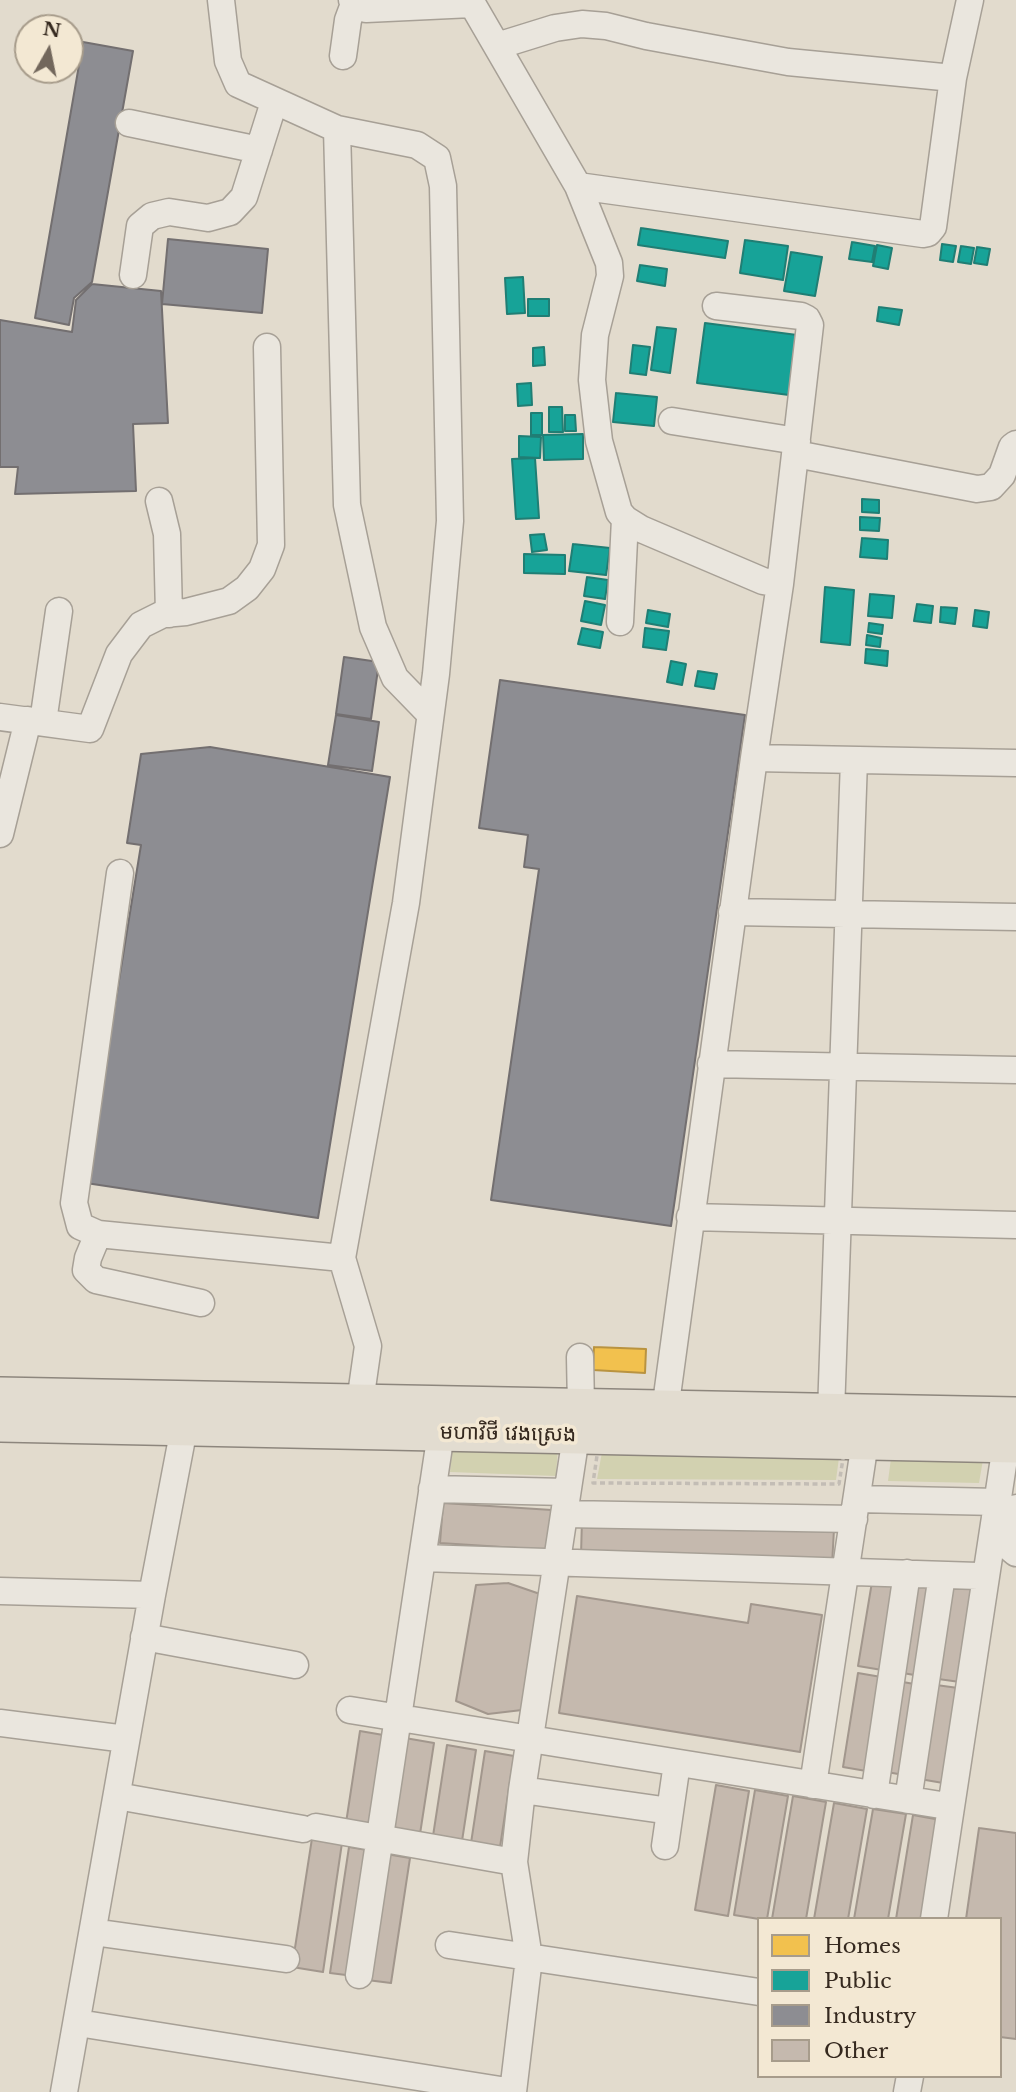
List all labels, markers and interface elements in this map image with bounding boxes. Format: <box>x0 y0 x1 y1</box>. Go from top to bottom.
north arrow <box>14 14 84 84</box>
text: N <box>41 17 63 42</box>
street label: មហាវិថី វេងស្រេង <box>440 1420 576 1448</box>
legend <box>757 1917 1002 2078</box>
text: Homes <box>824 1933 901 1959</box>
text: Public <box>824 1968 891 1994</box>
text: Industry <box>824 2003 916 2029</box>
text: Other <box>824 2038 888 2064</box>

